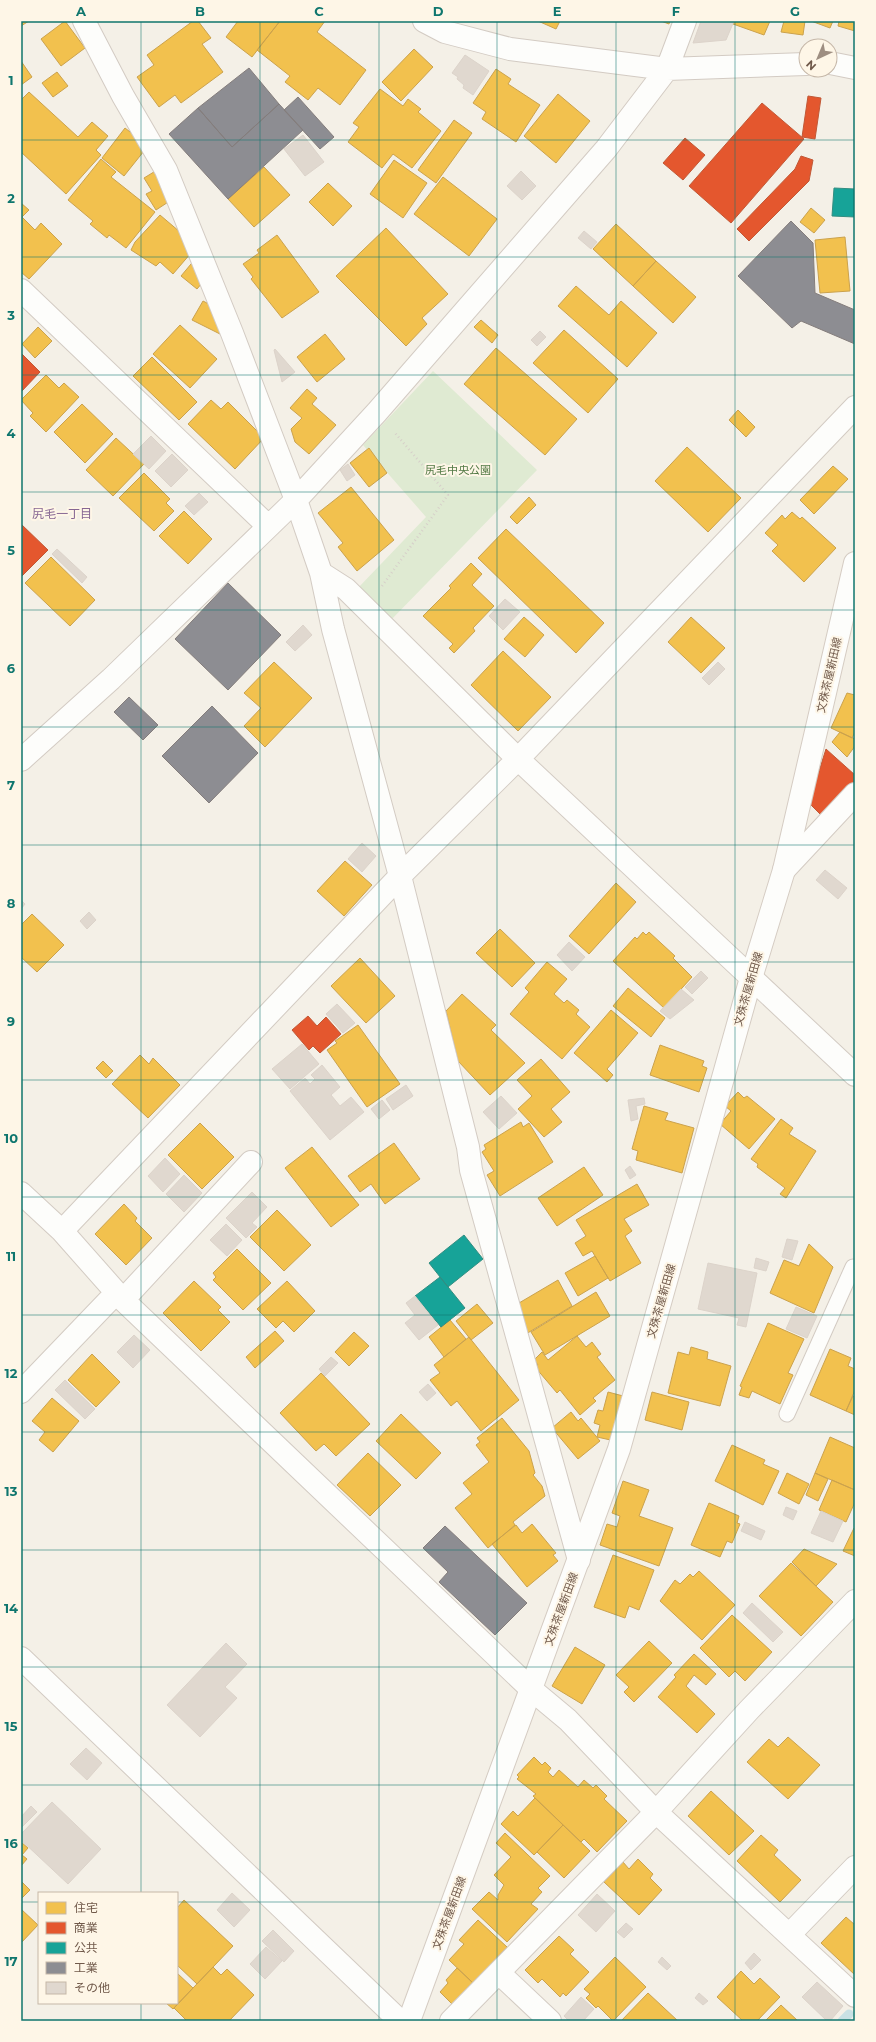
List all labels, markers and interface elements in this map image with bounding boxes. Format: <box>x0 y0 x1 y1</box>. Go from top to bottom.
text: A <box>75 3 87 19</box>
text: B <box>195 3 205 19</box>
text: C <box>314 3 324 19</box>
text: D <box>433 3 444 19</box>
text: E <box>553 3 562 19</box>
text: F <box>672 3 680 19</box>
text: G <box>790 3 800 19</box>
north arrow <box>798 38 838 78</box>
text: N <box>803 57 819 73</box>
text: 1 <box>8 72 14 88</box>
text: 2 <box>7 190 15 206</box>
text: 3 <box>6 307 15 323</box>
text: 4 <box>7 425 16 441</box>
park label: 尻毛中央公園 <box>425 463 491 477</box>
district label: 尻毛一丁目 <box>32 506 92 521</box>
text: 5 <box>7 542 15 558</box>
street label: 文殊茶屋新田線 <box>814 636 844 714</box>
text: 6 <box>7 660 16 676</box>
text: 7 <box>7 777 15 793</box>
text: 8 <box>7 895 16 911</box>
street label: 文殊茶屋新田線 <box>731 950 765 1028</box>
text: 9 <box>7 1013 15 1029</box>
text: 10 <box>4 1130 18 1146</box>
text: 11 <box>6 1248 16 1264</box>
street label: 文殊茶屋新田線 <box>644 1262 678 1340</box>
text: 12 <box>5 1365 18 1381</box>
text: 13 <box>5 1483 18 1499</box>
street label: 文殊茶屋新田線 <box>541 1570 581 1648</box>
text: 14 <box>4 1600 18 1616</box>
text: 15 <box>5 1718 18 1734</box>
text: 16 <box>4 1835 18 1851</box>
street label: 文殊茶屋新田線 <box>429 1874 469 1952</box>
legend <box>38 1892 178 2004</box>
text: 住宅 <box>74 1900 98 1915</box>
text: 商業 <box>74 1920 98 1935</box>
text: 公共 <box>74 1940 98 1955</box>
text: 17 <box>4 1953 18 1969</box>
text: 工業 <box>74 1960 98 1975</box>
text: その他 <box>74 1980 110 1995</box>

